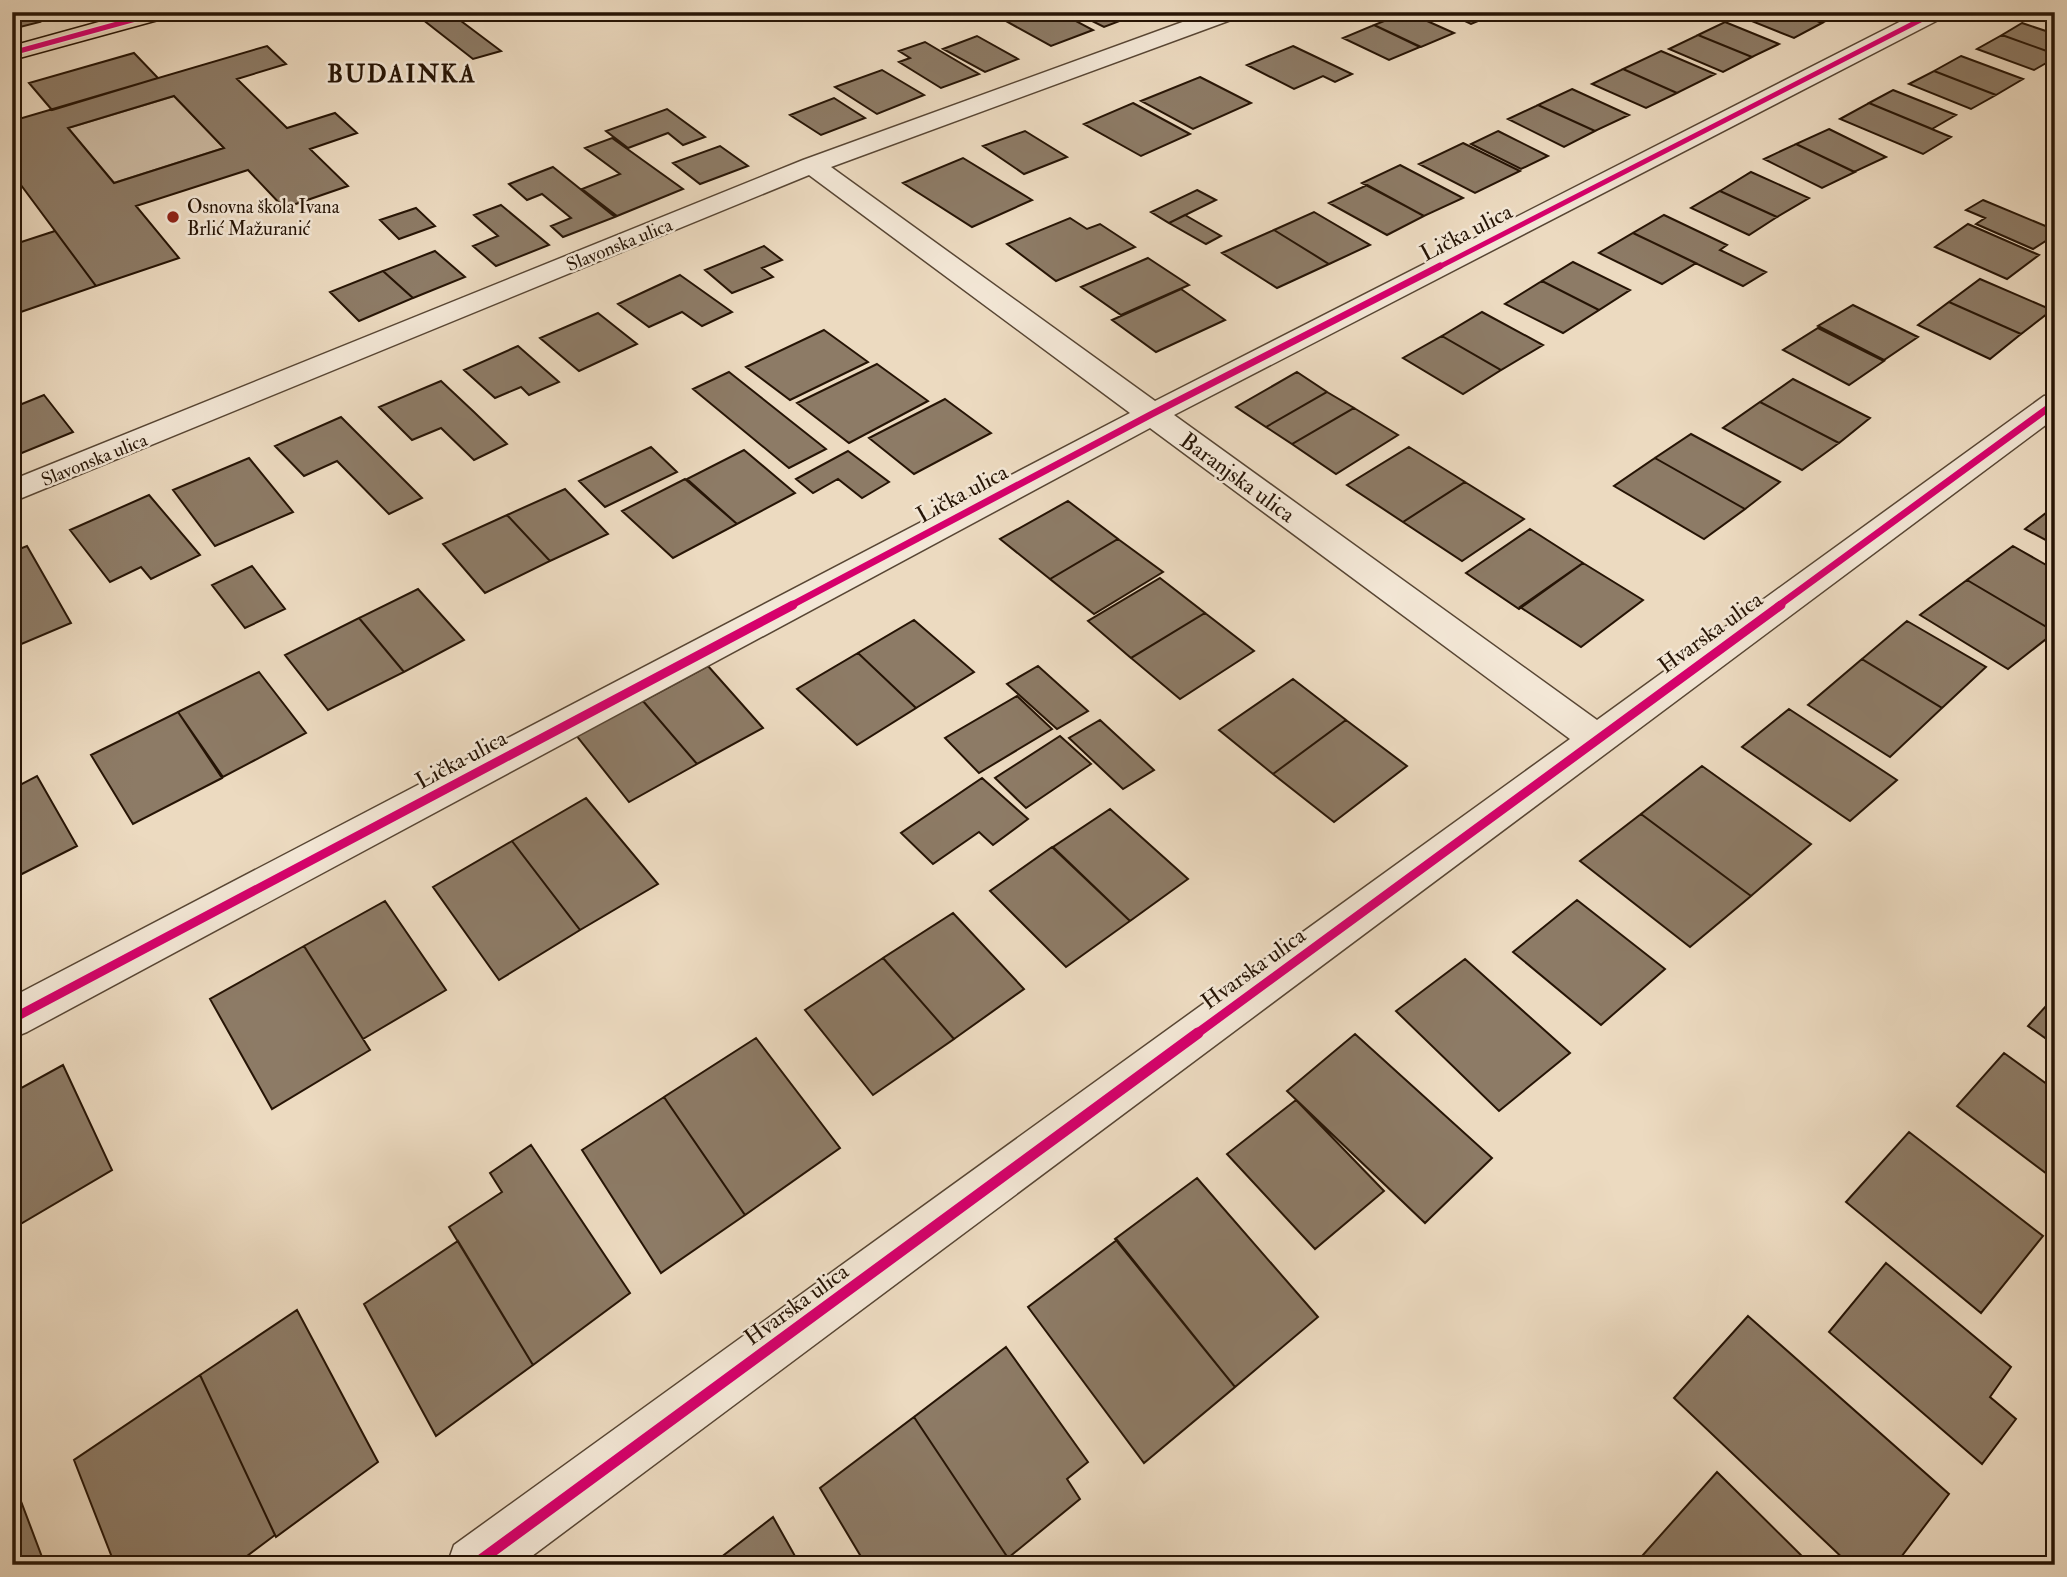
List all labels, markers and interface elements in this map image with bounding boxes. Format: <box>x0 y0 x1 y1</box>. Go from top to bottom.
district label: BUDAINKA <box>327 59 477 90</box>
place label: Osnovna škola Ivana Brlić Mažuranić <box>187 195 340 241</box>
street label: Lička ulica <box>1415 197 1518 268</box>
marker: Osnovna škola Ivana Brlić Mažuranić <box>165 209 181 225</box>
street label: Slavonska ulica <box>563 213 676 277</box>
street label: Baranjska ulica <box>1174 426 1301 529</box>
street label: Slavonska ulica <box>38 428 151 492</box>
street label: Lička ulica <box>911 457 1013 530</box>
street label: Hvarska ulica <box>1652 585 1769 680</box>
street label: Lička ulica <box>410 723 512 796</box>
street label: Hvarska ulica <box>1195 921 1312 1016</box>
street label: Hvarska ulica <box>738 1257 855 1352</box>

